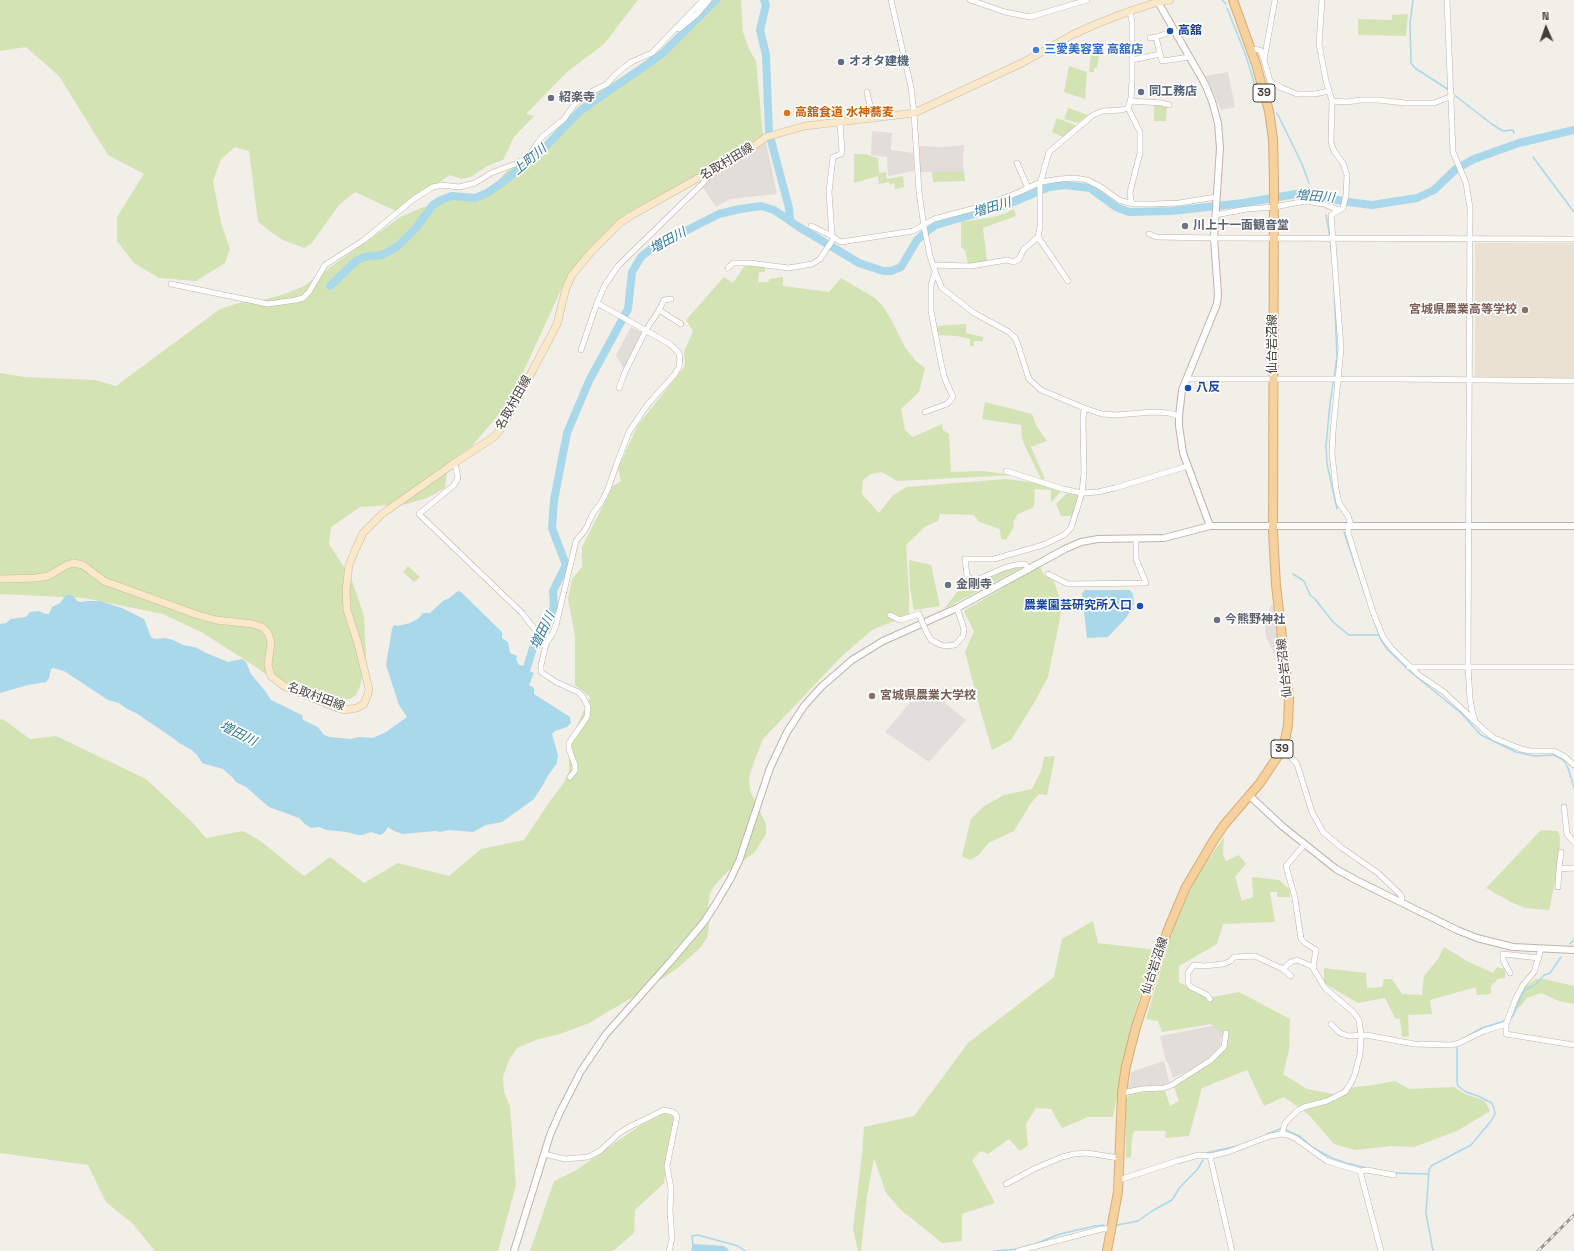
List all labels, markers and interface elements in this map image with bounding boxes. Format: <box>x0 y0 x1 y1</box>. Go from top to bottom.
north arrow <box>1526 8 1566 48</box>
text: N <box>1542 9 1550 23</box>
place label: 高舘 <box>1178 24 1202 38</box>
marker: 高舘 <box>1165 26 1175 36</box>
place label: 三愛美容室 高舘店 <box>1044 43 1143 57</box>
marker: 三愛美容室 高舘店 <box>1031 45 1041 55</box>
place label: オオタ建機 <box>849 55 909 69</box>
marker: オオタ建機 <box>836 57 846 67</box>
road number: 39 <box>1253 84 1275 102</box>
place label: 同工務店 <box>1149 85 1197 99</box>
marker: 同工務店 <box>1136 87 1146 97</box>
place label: 紹楽寺 <box>559 91 595 105</box>
marker: 紹楽寺 <box>546 93 556 103</box>
place label: 高舘食道 水神蕎麦 <box>795 106 894 120</box>
marker: 高舘食道 水神蕎麦 <box>782 108 792 118</box>
street label: 名取村田線 <box>698 140 756 184</box>
water label: 上町川 <box>510 141 550 179</box>
water label: 増田川 <box>1295 188 1335 206</box>
water label: 増田川 <box>971 195 1013 221</box>
place label: 川上十一面観音堂 <box>1193 219 1289 233</box>
marker: 川上十一面観音堂 <box>1180 221 1190 231</box>
water label: 増田川 <box>647 225 689 257</box>
place label: 宮城県農業高等学校 <box>1409 303 1517 317</box>
marker: 宮城県農業高等学校 <box>1520 305 1530 315</box>
street label: 仙台岩沼線 <box>1266 314 1280 374</box>
street label: 名取村田線 <box>493 373 535 433</box>
place label: 八反 <box>1196 381 1220 395</box>
marker: 八反 <box>1183 383 1193 393</box>
place label: 金剛寺 <box>956 578 992 592</box>
marker: 金剛寺 <box>943 580 953 590</box>
place label: 農業園芸研究所入口 <box>1024 599 1132 613</box>
marker: 農業園芸研究所入口 <box>1135 601 1145 611</box>
water label: 増田川 <box>527 610 559 652</box>
place label: 今熊野神社 <box>1225 613 1285 627</box>
marker: 今熊野神社 <box>1212 615 1222 625</box>
street label: 仙台岩沼線 <box>1275 637 1295 699</box>
street label: 名取村田線 <box>285 680 347 714</box>
place label: 宮城県農業大学校 <box>880 689 976 703</box>
marker: 宮城県農業大学校 <box>867 691 877 701</box>
water label: 増田川 <box>217 718 259 750</box>
road number: 39 <box>1271 740 1293 758</box>
street label: 仙台岩沼線 <box>1139 935 1171 997</box>

